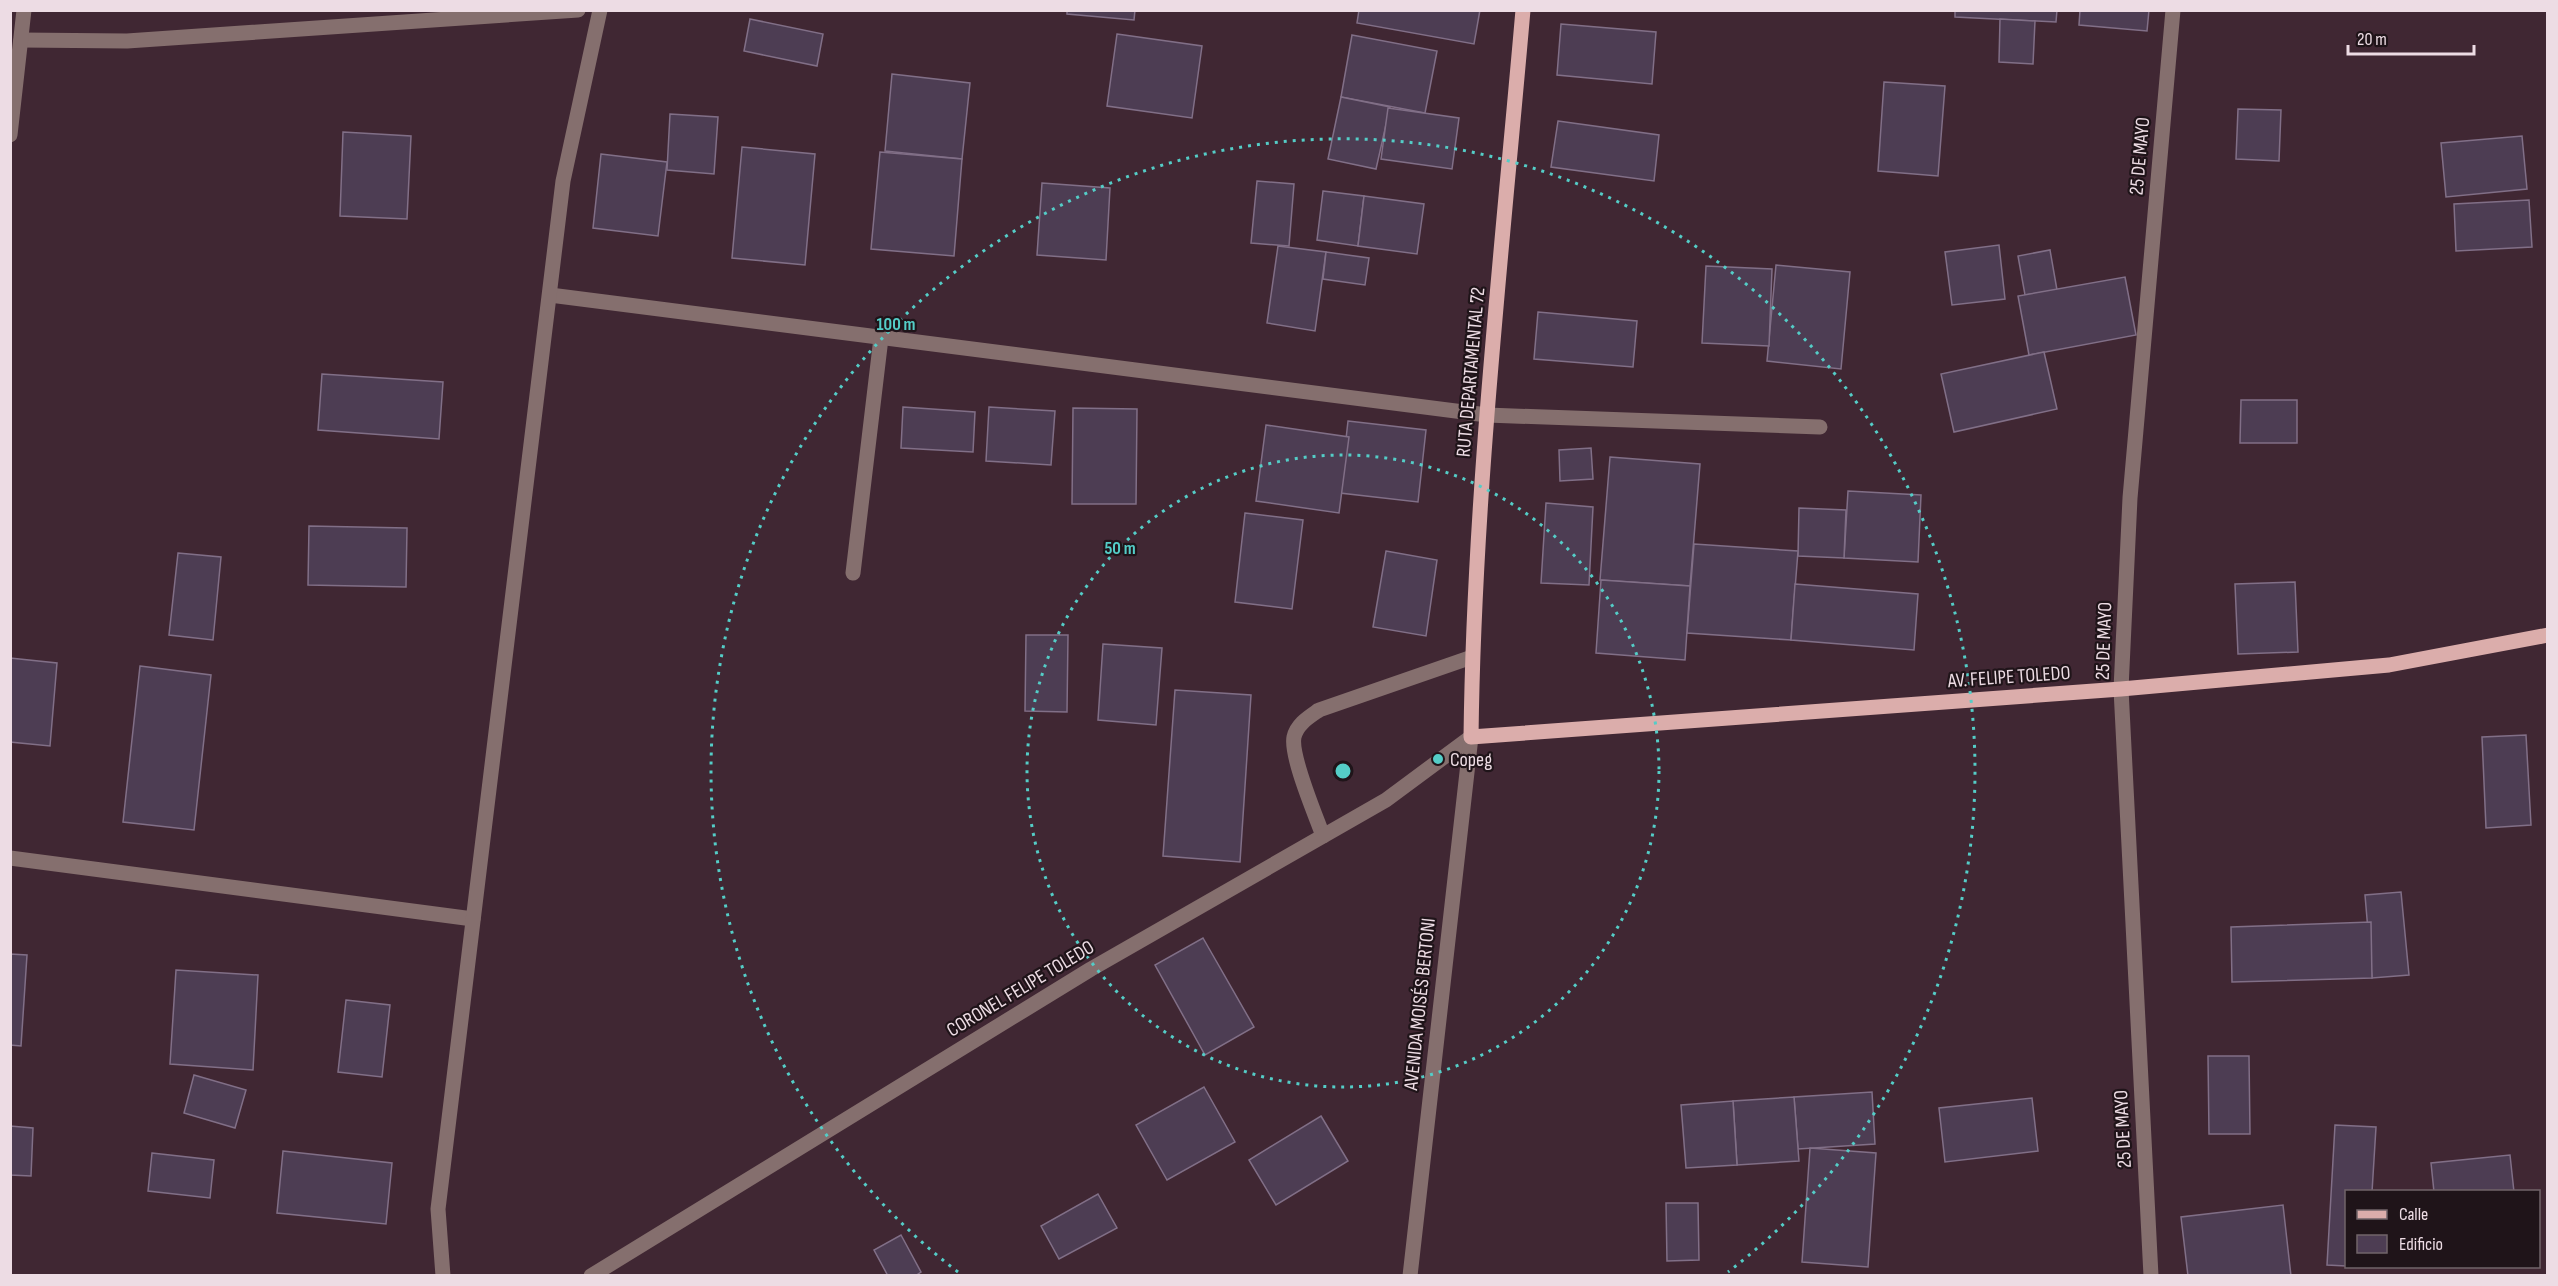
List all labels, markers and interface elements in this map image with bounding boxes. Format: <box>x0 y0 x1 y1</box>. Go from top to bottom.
scale bar <box>2348 18 2474 56</box>
text: 20 m <box>2357 29 2387 50</box>
street label: 25 DE MAYO <box>2125 116 2155 196</box>
street label: RUTA DEPARTAMENTAL 72 <box>1452 286 1490 458</box>
text: 100 m <box>877 314 916 335</box>
text: 50 m <box>1104 538 1136 559</box>
street label: 25 DE MAYO <box>2091 602 2117 680</box>
street label: AV. FELIPE TOLEDO <box>1946 661 2071 693</box>
place label: Copeg <box>1450 748 1492 772</box>
marker: Copeg <box>1431 752 1445 766</box>
centre of rings <box>1333 761 1353 781</box>
street label: AVENIDA MOISÉS BERTONI <box>1399 917 1441 1092</box>
street label: CORONEL FELIPE TOLEDO <box>942 935 1099 1042</box>
street label: 25 DE MAYO <box>2109 1089 2137 1169</box>
legend <box>2345 1190 2540 1268</box>
text: Calle <box>2399 1204 2428 1225</box>
text: Edificio <box>2399 1234 2443 1255</box>

